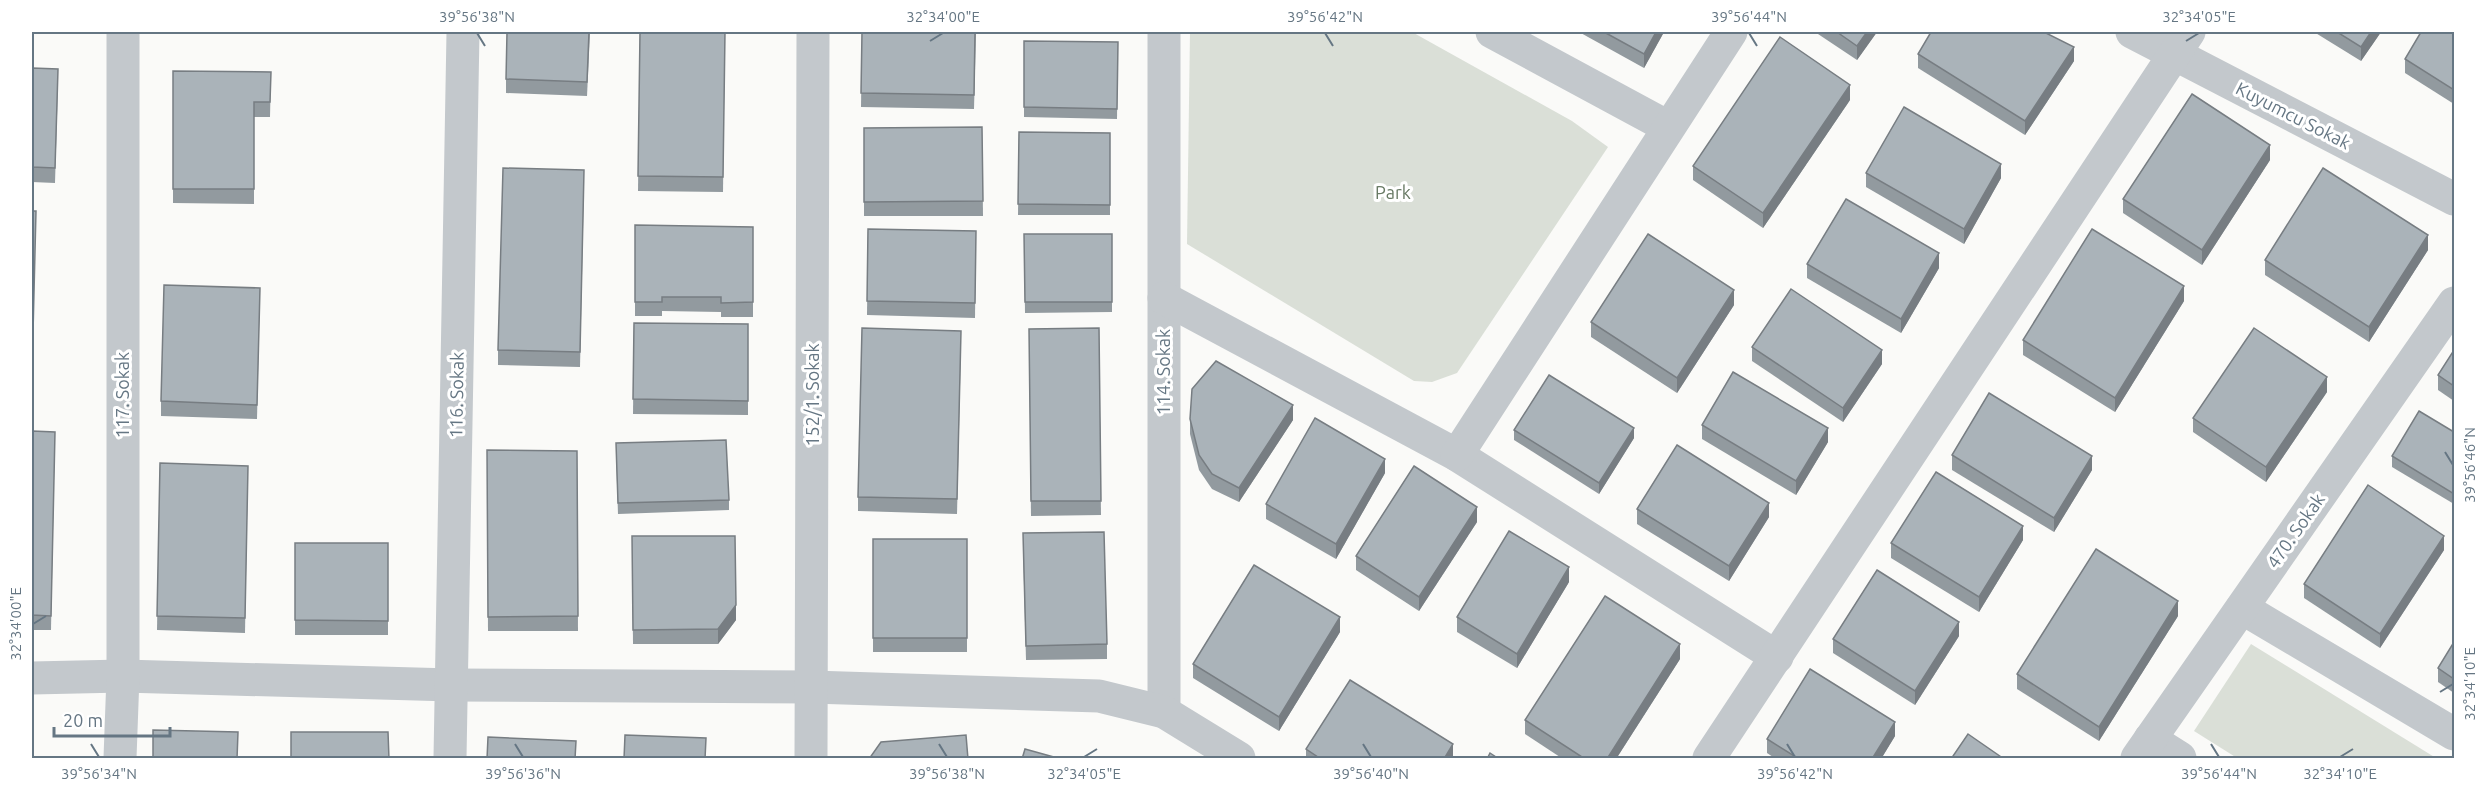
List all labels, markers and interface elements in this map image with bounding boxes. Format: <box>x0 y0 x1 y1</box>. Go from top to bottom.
text: 39°56'38"N <box>439 8 515 25</box>
text: 32°34'00"E <box>906 8 980 25</box>
text: 39°56'42"N <box>1287 8 1363 25</box>
text: 39°56'44"N <box>1711 8 1787 25</box>
text: 32°34'05"E <box>2162 8 2236 25</box>
street label: Kuyumcu Sokak <box>2233 78 2354 153</box>
park label: Park <box>1375 182 1411 202</box>
street label: 114. Sokak <box>1153 329 1173 415</box>
street label: 152/1. Sokak <box>802 343 822 447</box>
street label: 117. Sokak <box>112 352 132 438</box>
street label: 116. Sokak <box>445 352 467 438</box>
text: 39°56'46"N <box>2461 427 2478 503</box>
street label: 470. Sokak <box>2262 489 2328 572</box>
text: 32°34'00"E <box>7 587 24 661</box>
text: 32°34'10"E <box>2461 647 2478 721</box>
scale bar <box>54 700 170 738</box>
text: 20 m <box>63 710 103 730</box>
text: 39°56'34"N <box>61 765 137 782</box>
text: 39°56'36"N <box>485 765 561 782</box>
text: 39°56'38"N <box>909 765 985 782</box>
text: 32°34'05"E <box>1047 765 1121 782</box>
text: 39°56'40"N <box>1333 765 1409 782</box>
text: 39°56'42"N <box>1757 765 1833 782</box>
text: 39°56'44"N <box>2181 765 2257 782</box>
text: 32°34'10"E <box>2303 765 2377 782</box>

